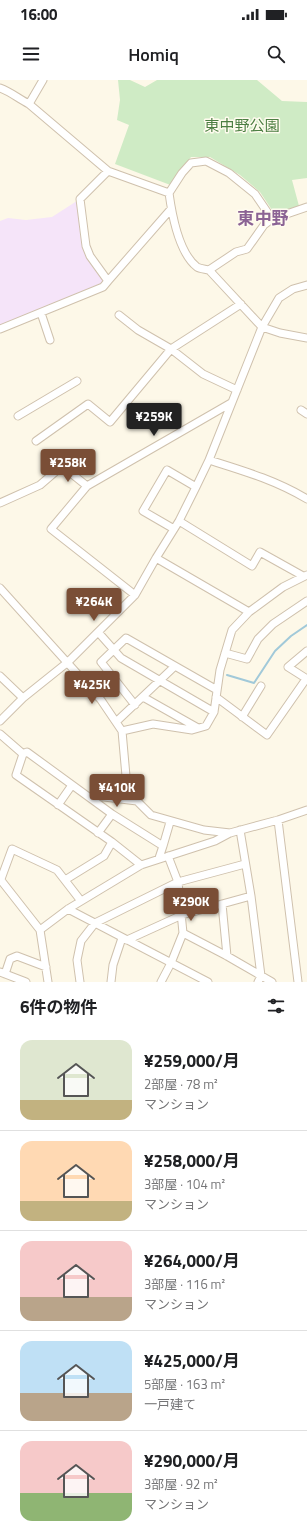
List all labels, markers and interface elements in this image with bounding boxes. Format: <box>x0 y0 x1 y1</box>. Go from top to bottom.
text: 16:00 <box>20 3 57 26</box>
text: Homiq <box>128 41 179 68</box>
icon: menu <box>20 43 42 65</box>
icon: search <box>265 43 287 65</box>
park label: 東中野公園 <box>204 114 280 137</box>
district label: 東中野 <box>238 205 289 231</box>
pin: ¥259K <box>126 403 182 437</box>
text: ¥259K <box>136 406 172 426</box>
pin: ¥258K <box>40 449 96 483</box>
text: ¥258K <box>50 452 86 472</box>
pin: ¥264K <box>66 588 122 622</box>
text: ¥264K <box>76 591 112 611</box>
pin: ¥425K <box>64 671 120 705</box>
text: ¥425K <box>74 674 110 694</box>
pin: ¥410K <box>89 774 145 808</box>
text: ¥410K <box>99 777 135 797</box>
pin: ¥290K <box>163 888 219 922</box>
text: ¥290K <box>173 891 209 911</box>
text: 6件の物件 <box>20 994 98 1020</box>
icon: filters <box>265 995 287 1017</box>
text: ¥259,000/月 <box>144 1048 240 1074</box>
icon: home <box>52 1056 100 1104</box>
text: 2部屋 · 78 m² <box>144 1074 218 1094</box>
text: マンション <box>144 1094 209 1114</box>
text: ¥258,000/月 <box>144 1148 240 1174</box>
icon: home <box>52 1157 100 1205</box>
text: 3部屋 · 104 m² <box>144 1174 225 1194</box>
text: マンション <box>144 1194 209 1214</box>
text: ¥264,000/月 <box>144 1248 240 1274</box>
icon: home <box>52 1257 100 1305</box>
text: 3部屋 · 116 m² <box>144 1274 225 1294</box>
text: マンション <box>144 1294 209 1314</box>
text: ¥425,000/月 <box>144 1348 240 1374</box>
icon: home <box>52 1357 100 1405</box>
text: 5部屋 · 163 m² <box>144 1374 225 1394</box>
text: 一戸建て <box>144 1394 196 1414</box>
text: ¥290,000/月 <box>144 1448 240 1474</box>
icon: home <box>52 1457 100 1505</box>
text: 3部屋 · 92 m² <box>144 1474 218 1494</box>
text: マンション <box>144 1494 209 1514</box>

